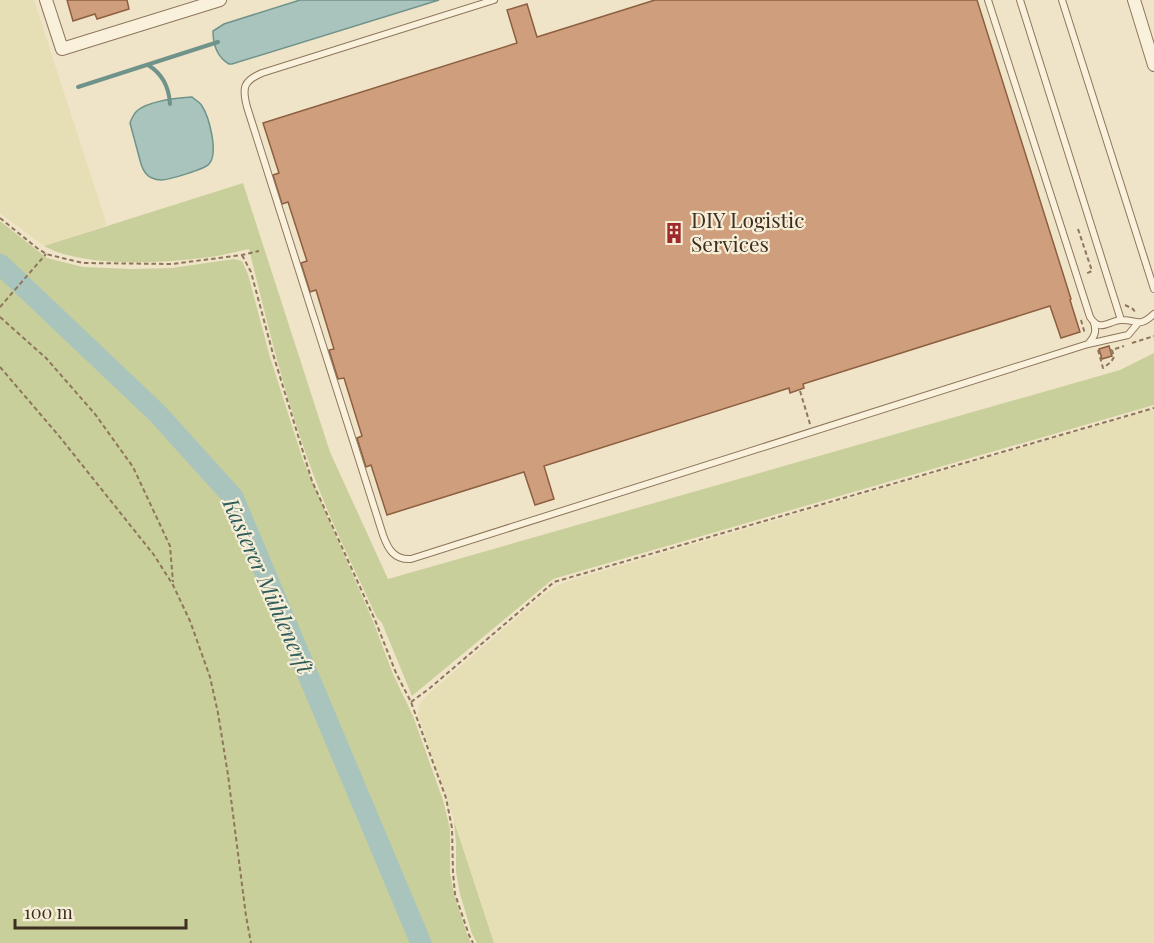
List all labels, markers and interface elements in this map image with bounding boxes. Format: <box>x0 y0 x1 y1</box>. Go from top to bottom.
place label: DIY Logistic Services <box>691 205 804 257</box>
building icon: DIY Logistic Services <box>662 221 686 245</box>
water label: Kasterer Mühlenerft <box>216 492 322 680</box>
scale bar <box>15 892 186 930</box>
text: 100 m <box>24 900 73 924</box>

